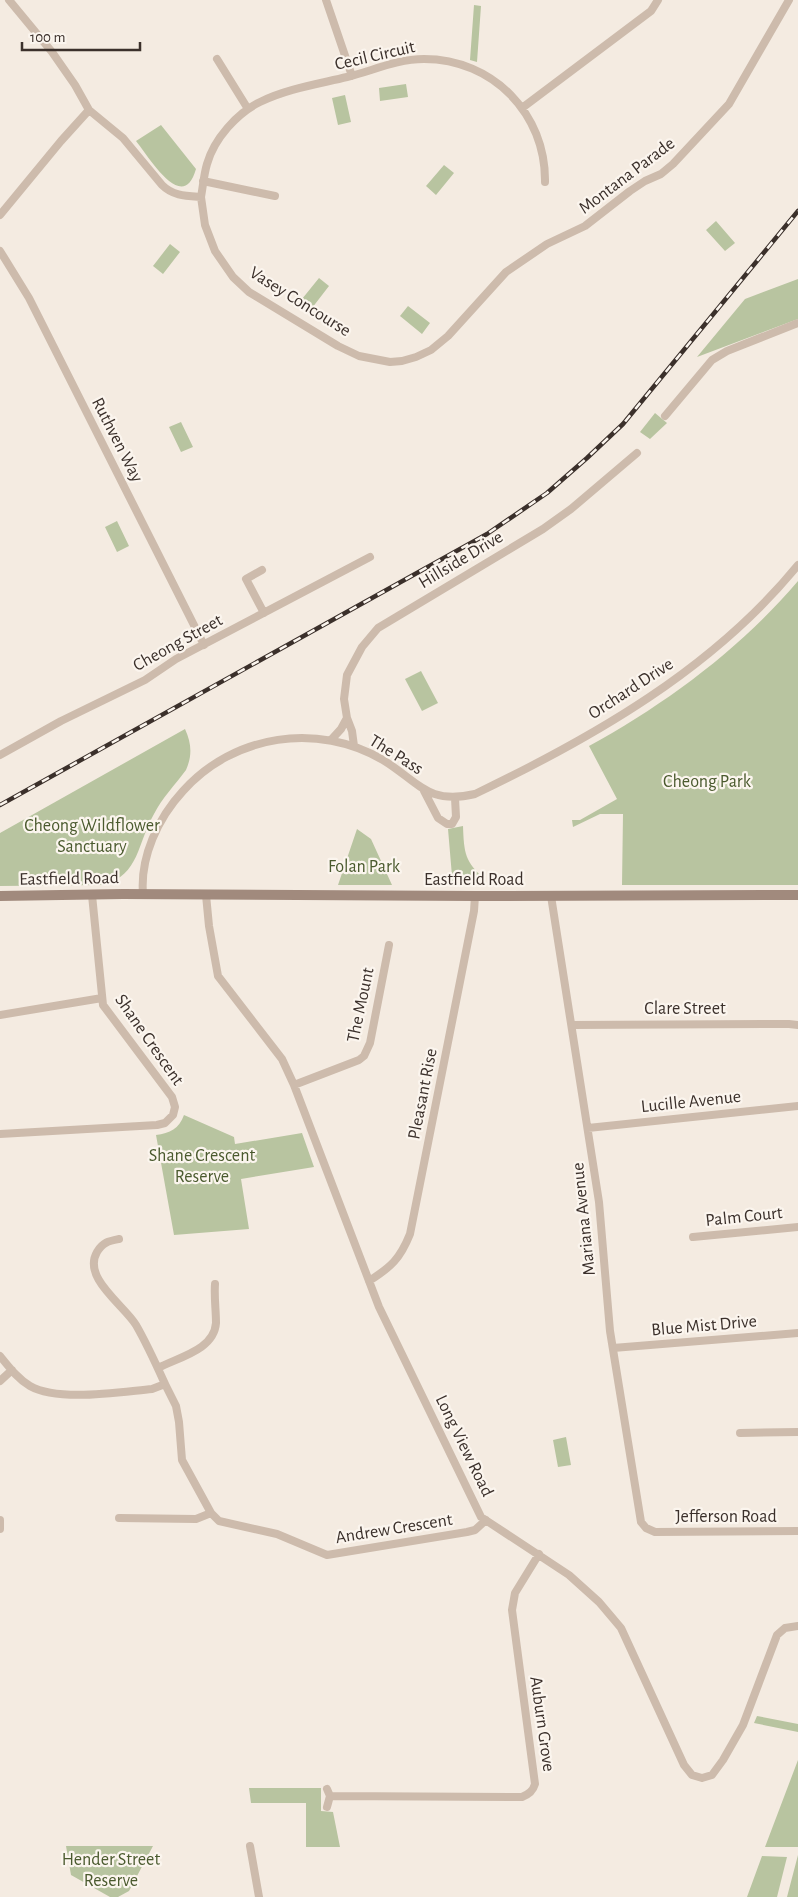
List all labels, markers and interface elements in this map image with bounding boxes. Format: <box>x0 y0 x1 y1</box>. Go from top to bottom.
scale bar <box>22 20 140 52</box>
text: 100 m <box>30 30 65 45</box>
street label: Cecil Circuit <box>333 38 417 74</box>
street label: Montana Parade <box>576 134 678 218</box>
street label: Vasey Concourse <box>246 264 354 340</box>
street label: Ruthven Way <box>88 395 146 486</box>
street label: Hillside Drive <box>416 528 506 592</box>
street label: Cheong Street <box>130 611 226 675</box>
street label: Orchard Drive <box>585 655 677 723</box>
street label: The Pass <box>366 732 426 778</box>
park label: Cheong Park <box>663 773 752 791</box>
park label: Cheong Wildflower Sanctuary <box>24 817 160 856</box>
park label: Folan Park <box>328 858 401 876</box>
street label: Eastfield Road <box>19 869 119 889</box>
street label: Eastfield Road <box>424 871 524 889</box>
street label: The Mount <box>344 966 378 1044</box>
street label: Shane Crescent <box>111 991 187 1089</box>
street label: Clare Street <box>644 1000 726 1018</box>
street label: Pleasant Rise <box>405 1047 441 1141</box>
street label: Lucille Avenue <box>640 1088 742 1116</box>
park label: Shane Crescent Reserve <box>149 1147 255 1186</box>
street label: Mariana Avenue <box>569 1162 599 1276</box>
street label: Palm Court <box>705 1204 784 1230</box>
street label: Blue Mist Drive <box>650 1312 758 1340</box>
street label: Long View Road <box>432 1392 496 1500</box>
street label: Jefferson Road <box>675 1508 777 1526</box>
street label: Andrew Crescent <box>334 1511 454 1547</box>
street label: Auburn Grove <box>526 1675 558 1773</box>
park label: Hender Street Reserve <box>62 1851 160 1890</box>

